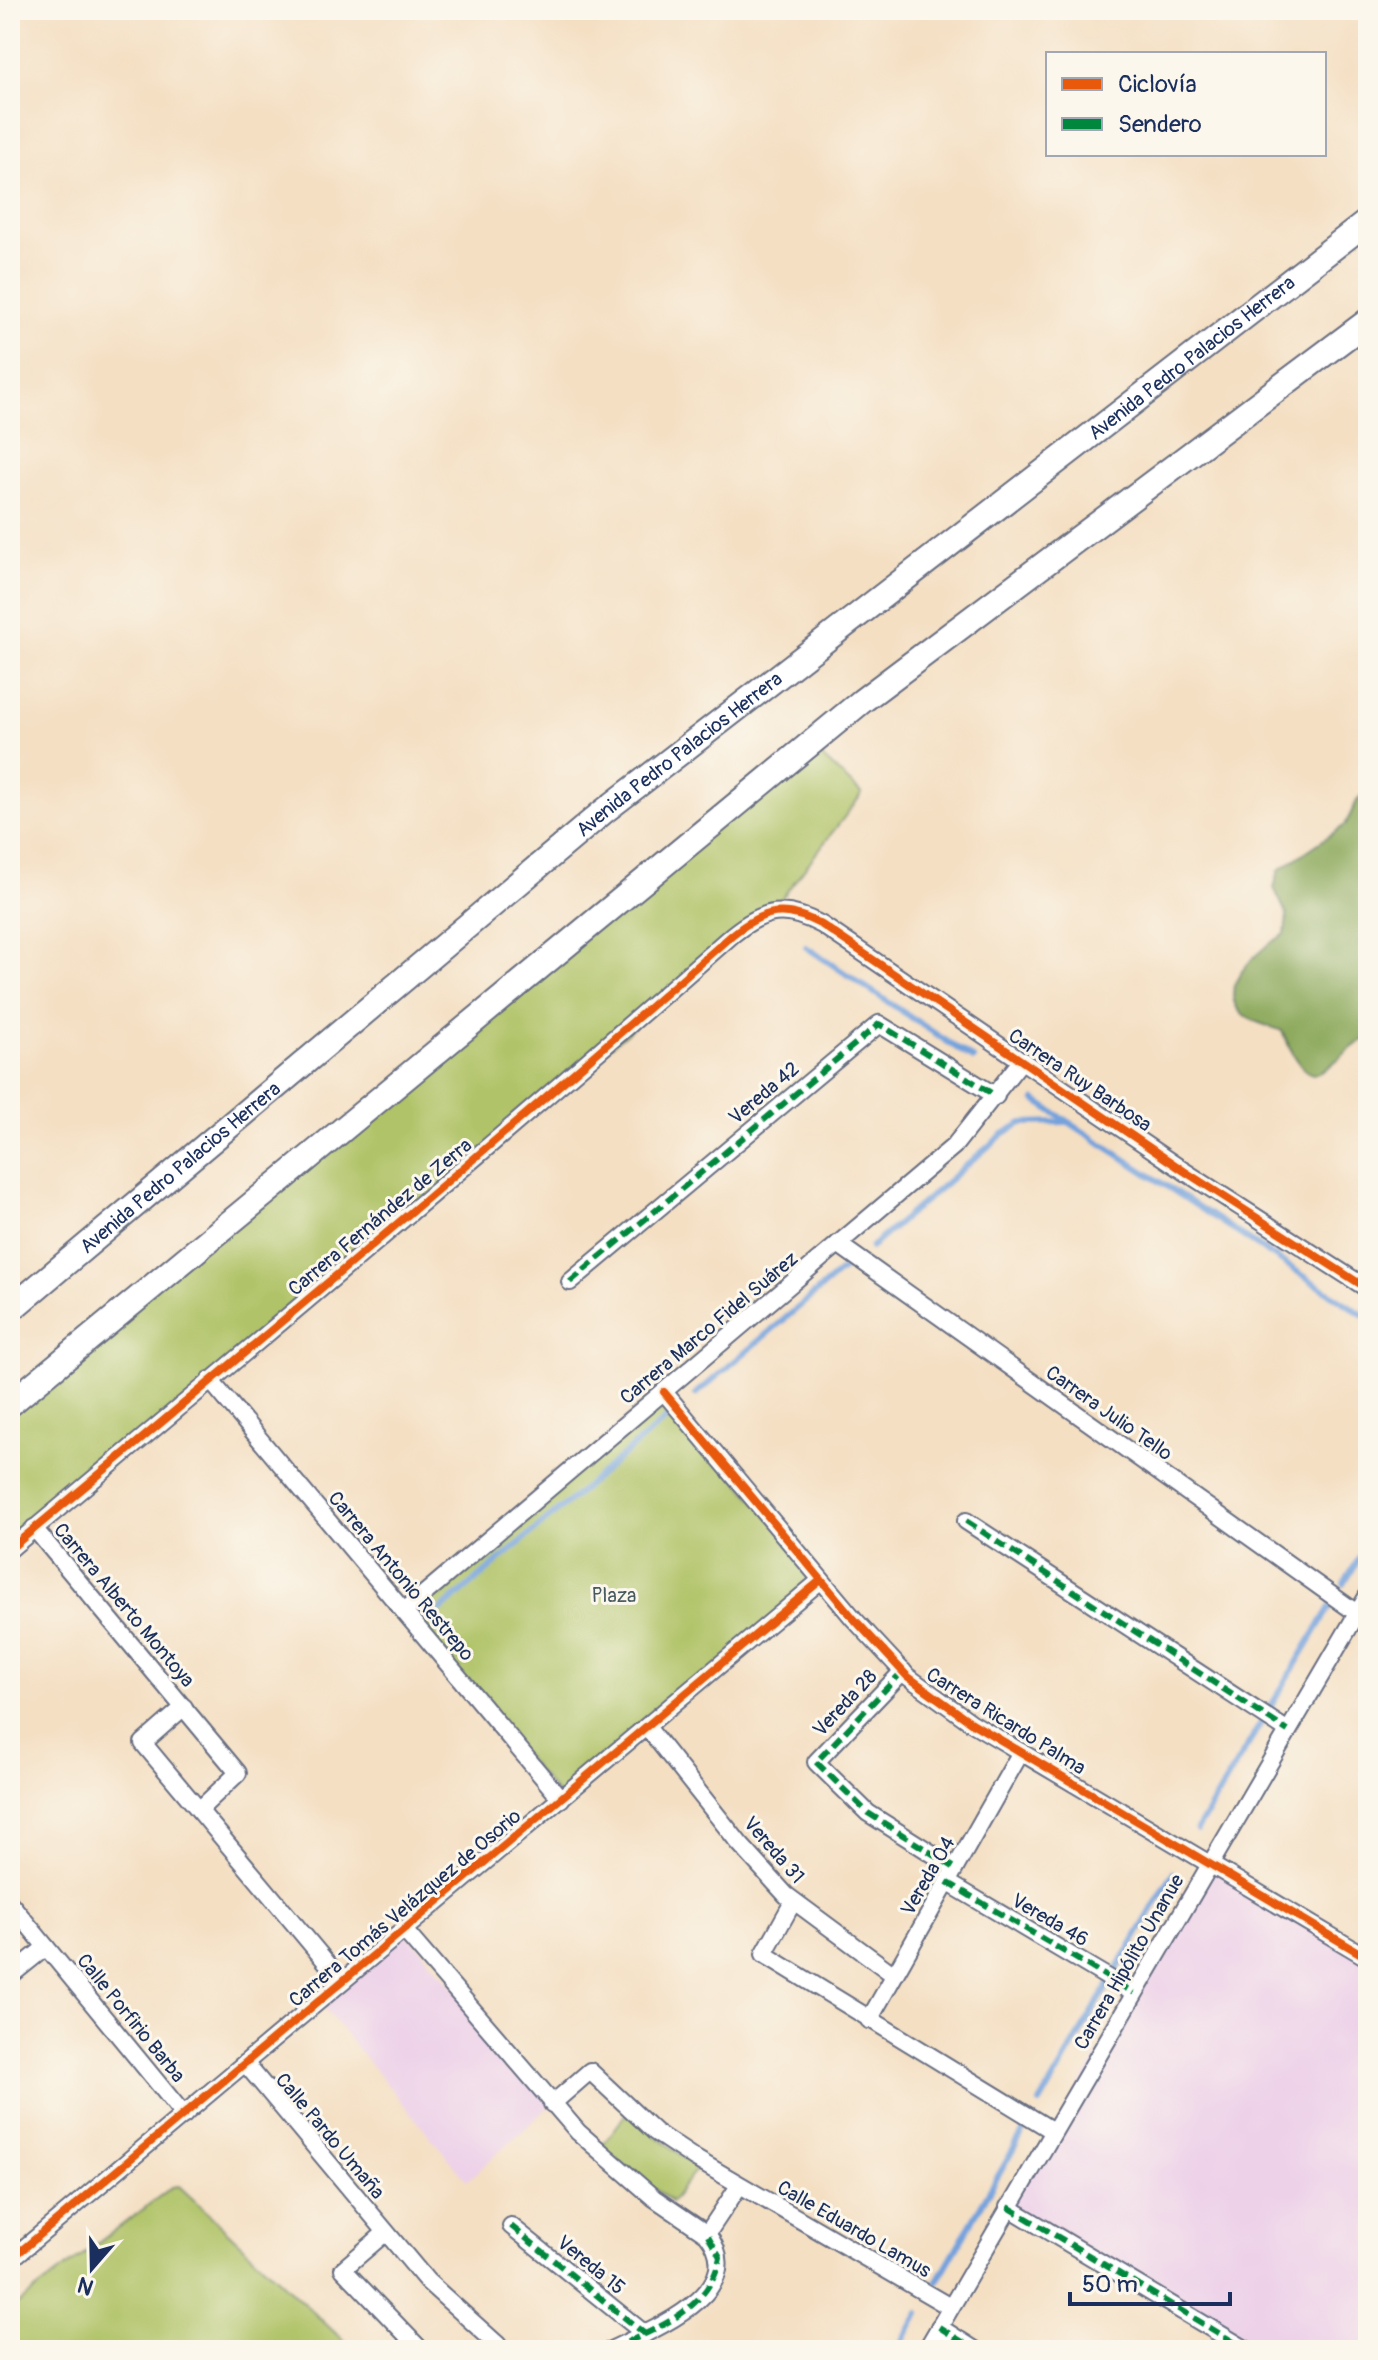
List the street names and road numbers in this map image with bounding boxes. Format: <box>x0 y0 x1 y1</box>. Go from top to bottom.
street label: Avenida Pedro Palacios Herrera <box>1083 270 1300 445</box>
street label: Avenida Pedro Palacios Herrera <box>571 666 787 842</box>
street label: Carrera Ruy Barbosa <box>1004 1023 1156 1137</box>
street label: Vereda 42 <box>724 1056 804 1130</box>
street label: Avenida Pedro Palacios Herrera <box>74 1076 286 1259</box>
street label: Carrera Fernández de Zerra <box>283 1133 477 1301</box>
street label: Carrera Marco Fidel Suárez <box>615 1246 803 1410</box>
street label: Carrera Julio Tello <box>1041 1360 1177 1466</box>
street label: Carrera Antonio Restrepo <box>323 1486 480 1666</box>
street label: Carrera Alberto Montoya <box>48 1518 200 1692</box>
street label: Carrera Ricardo Palma <box>922 1662 1090 1780</box>
street label: Vereda 28 <box>808 1664 882 1742</box>
street label: Carrera Tomás Velázquez de Osorio <box>284 1803 526 2012</box>
street label: Vereda 31 <box>738 1811 810 1889</box>
street label: Vereda 04 <box>895 1832 961 1920</box>
street label: Carrera Hipólito Unanue <box>1068 1870 1190 2054</box>
street label: Vereda 46 <box>1007 1888 1093 1952</box>
street label: Calle Porfirio Barba <box>71 1948 191 2088</box>
street label: Calle Pardo Umaña <box>270 2068 390 2204</box>
street label: Calle Eduardo Lamus <box>773 2175 935 2283</box>
street label: Vereda 15 <box>552 2230 630 2300</box>

